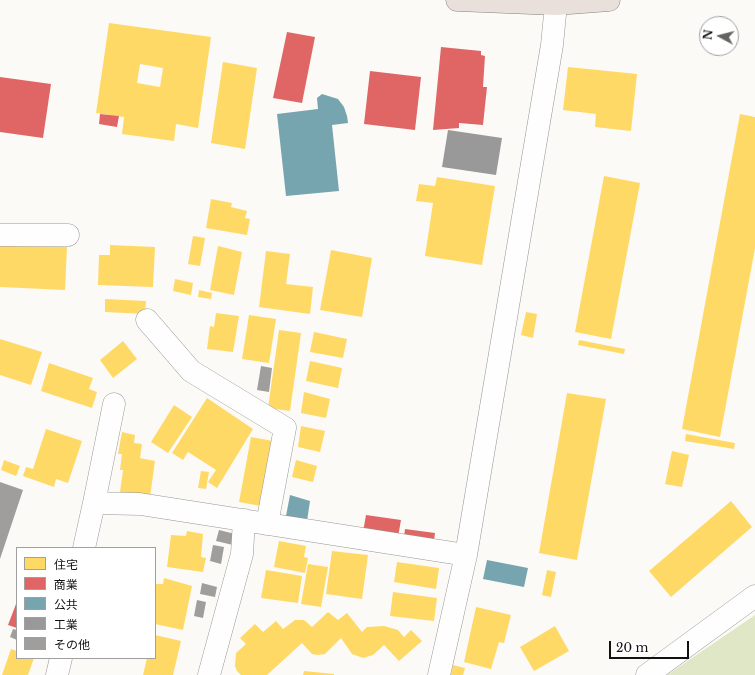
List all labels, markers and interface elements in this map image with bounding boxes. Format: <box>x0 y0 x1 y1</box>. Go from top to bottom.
north arrow <box>699 16 739 56</box>
text: N <box>701 29 716 41</box>
legend <box>16 547 156 659</box>
text: 住宅 <box>54 557 78 572</box>
text: 商業 <box>54 577 78 592</box>
text: 公共 <box>54 597 78 612</box>
text: 工業 <box>54 617 78 632</box>
scale bar <box>611 633 691 659</box>
text: その他 <box>54 637 90 652</box>
text: 20 m <box>616 640 648 655</box>

